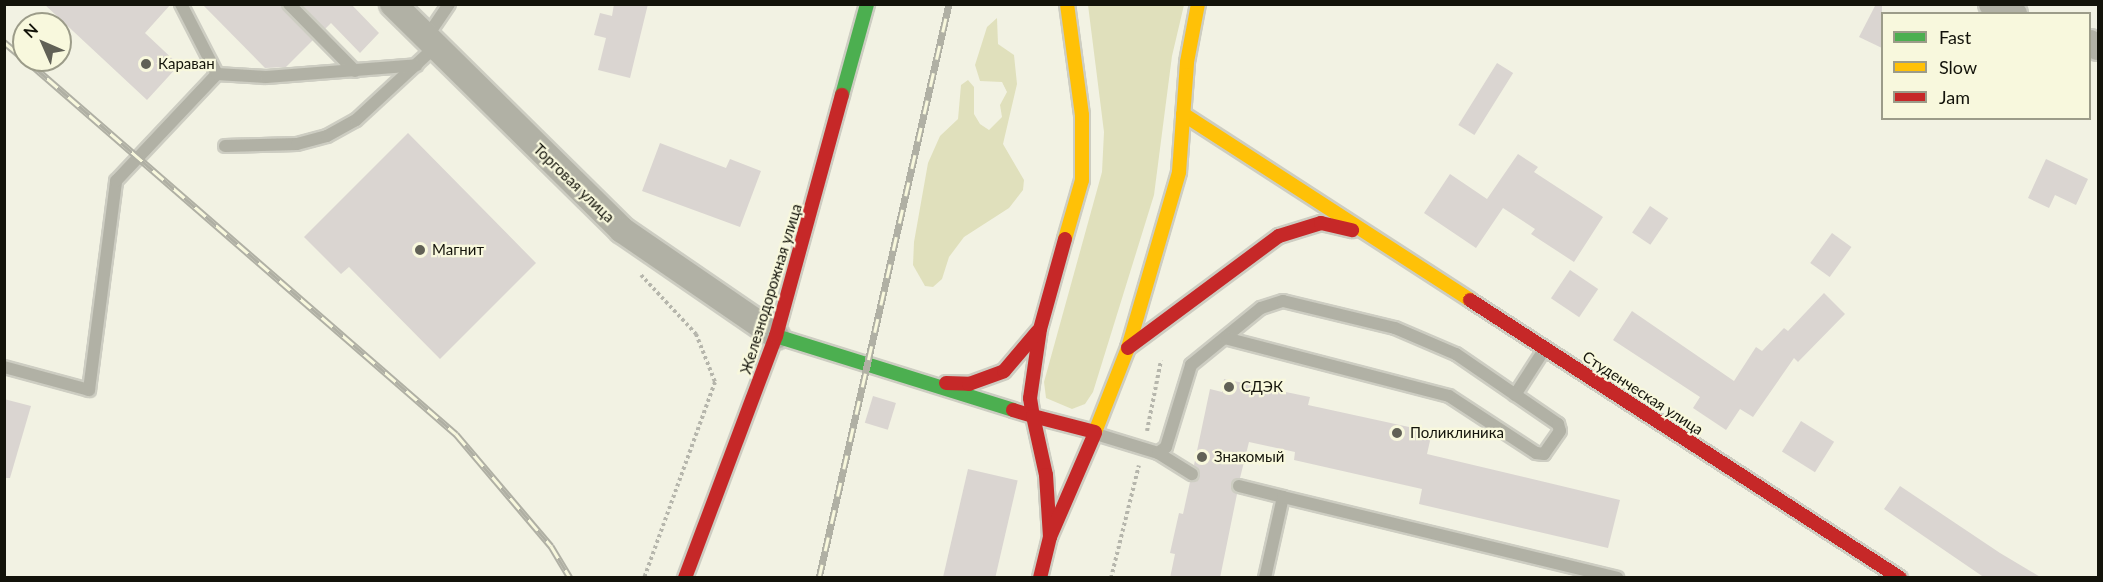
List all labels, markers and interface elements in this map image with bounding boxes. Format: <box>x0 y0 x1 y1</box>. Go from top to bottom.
north arrow <box>12 12 72 72</box>
legend <box>1881 12 2091 120</box>
text: N <box>19 19 41 41</box>
text: Fast <box>1939 26 1971 48</box>
place label: Караван <box>158 55 215 73</box>
text: Slow <box>1939 56 1977 78</box>
marker: Караван <box>139 57 153 71</box>
text: Jam <box>1939 86 1970 108</box>
street label: Торговая улица <box>530 140 618 226</box>
street label: Железнодорожная улица <box>736 202 806 376</box>
place label: Магнит <box>432 241 484 259</box>
marker: Магнит <box>413 243 427 257</box>
street label: Студенческая улица <box>1579 347 1707 439</box>
place label: СДЭК <box>1241 378 1283 396</box>
marker: СДЭК <box>1222 380 1236 394</box>
marker: Поликлиника <box>1388 424 1406 442</box>
place label: Поликлиника <box>1410 424 1504 442</box>
place label: Знакомый <box>1214 448 1284 466</box>
marker: Знакомый <box>1195 450 1209 464</box>

